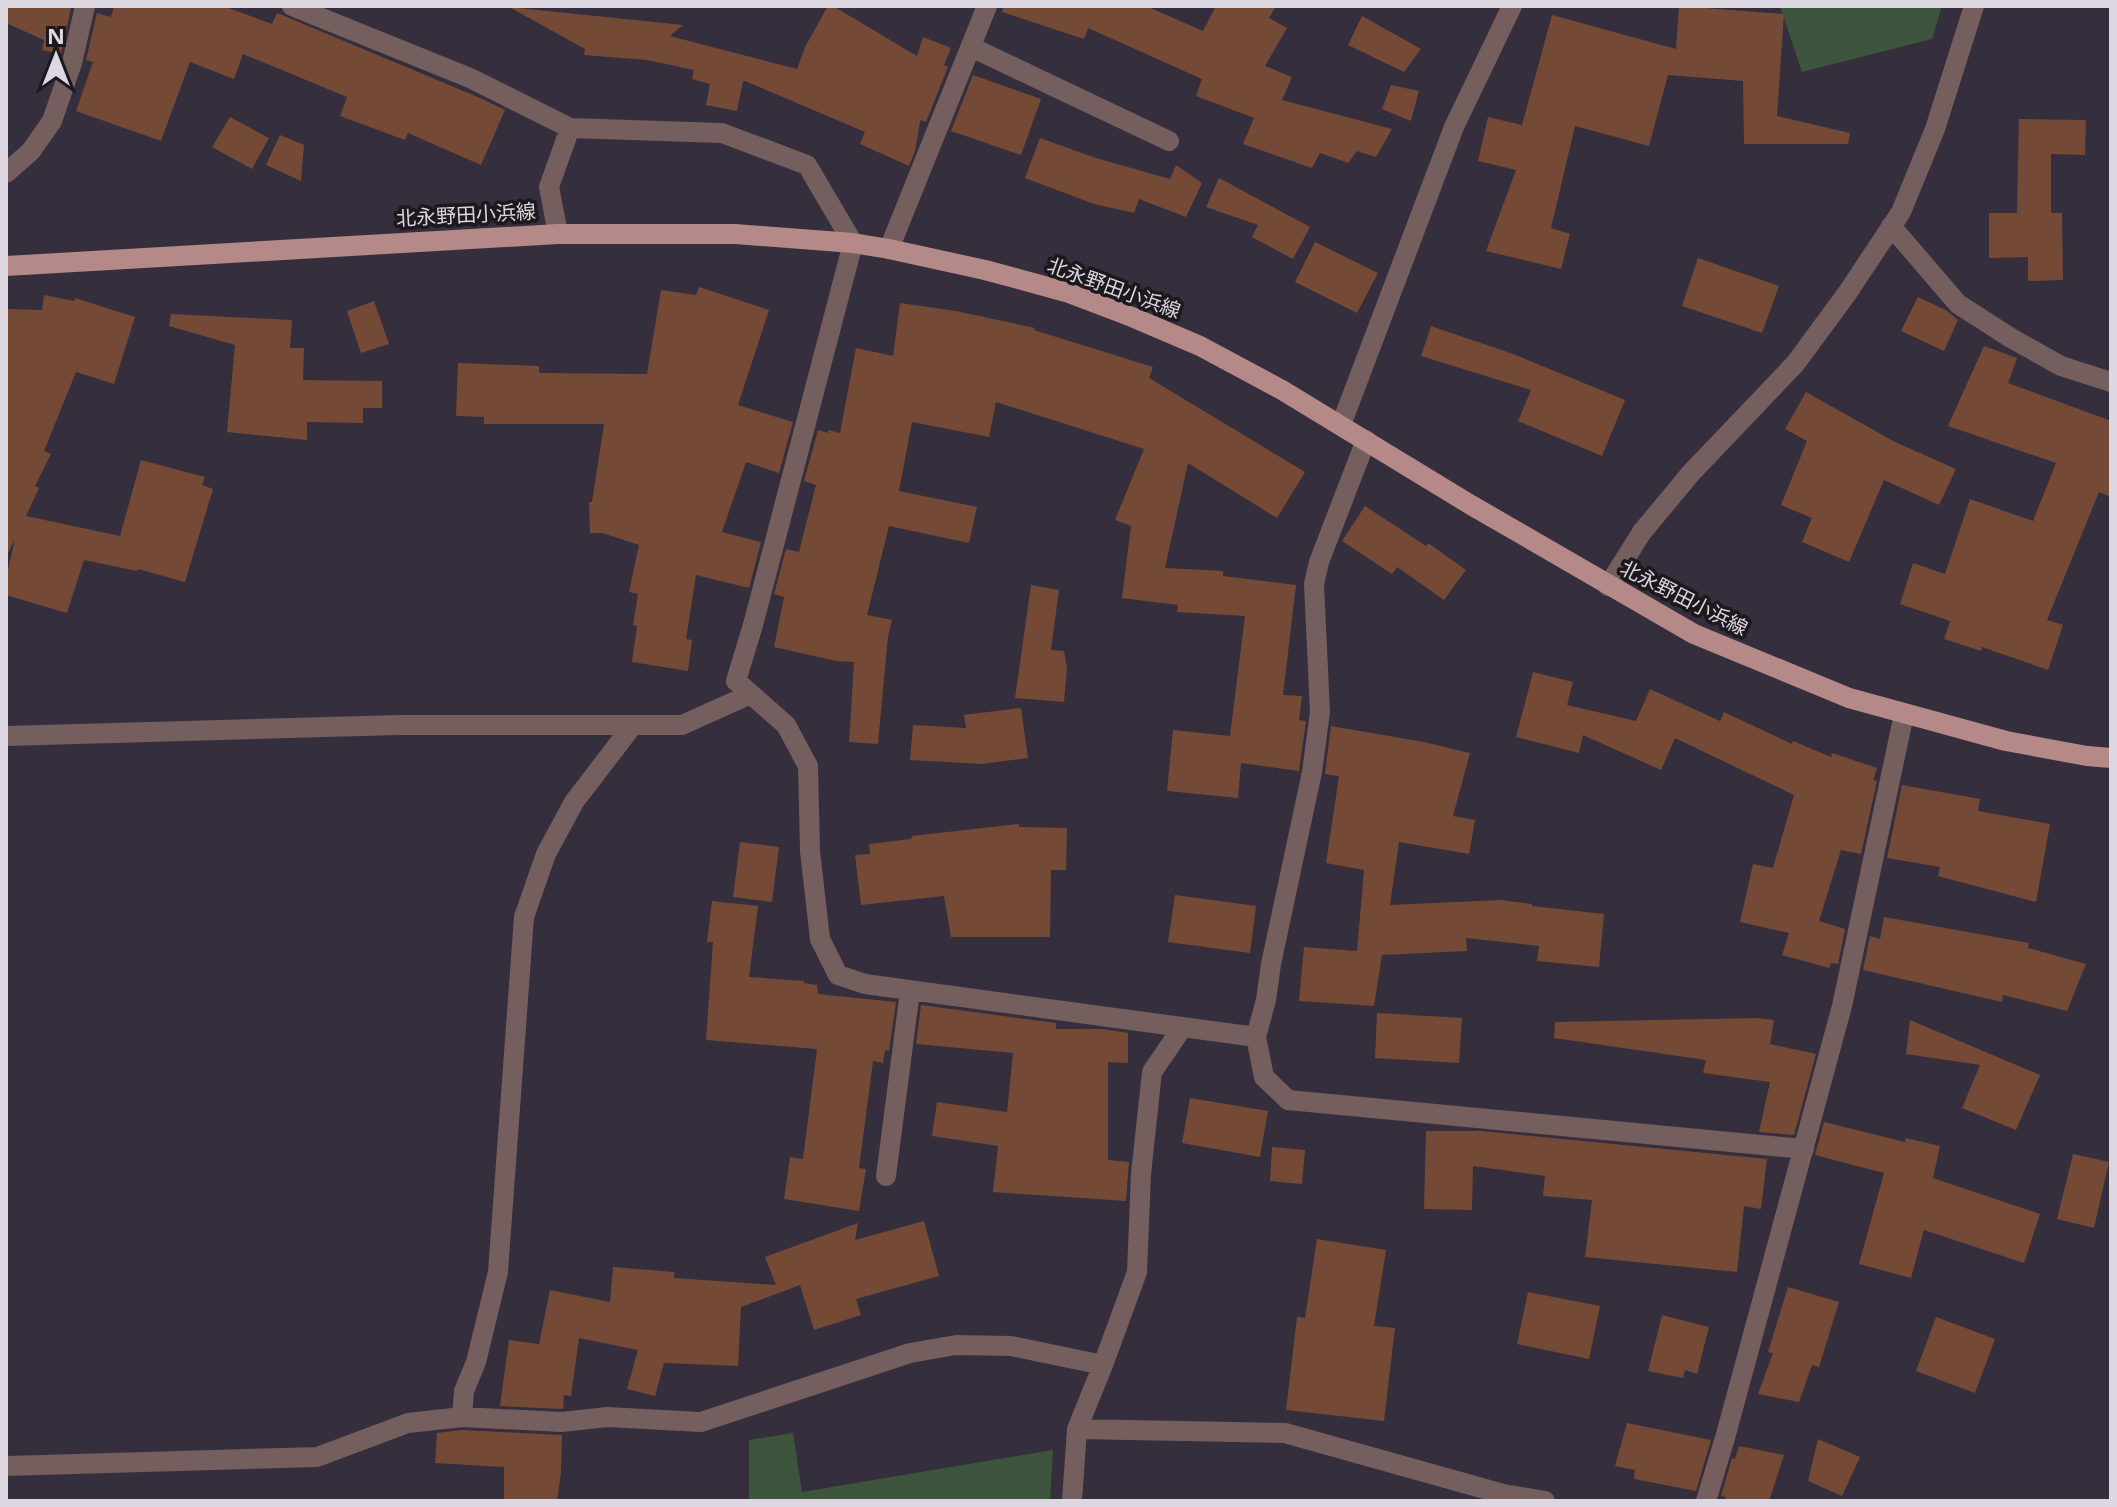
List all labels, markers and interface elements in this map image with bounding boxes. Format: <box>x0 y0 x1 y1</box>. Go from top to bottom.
north arrow <box>16 16 96 96</box>
text: N <box>47 20 65 50</box>
street label: 北永野田小浜線 <box>395 197 537 232</box>
street label: 北永野田小浜線 <box>1044 251 1185 324</box>
street label: 北永野田小浜線 <box>1616 554 1753 641</box>

